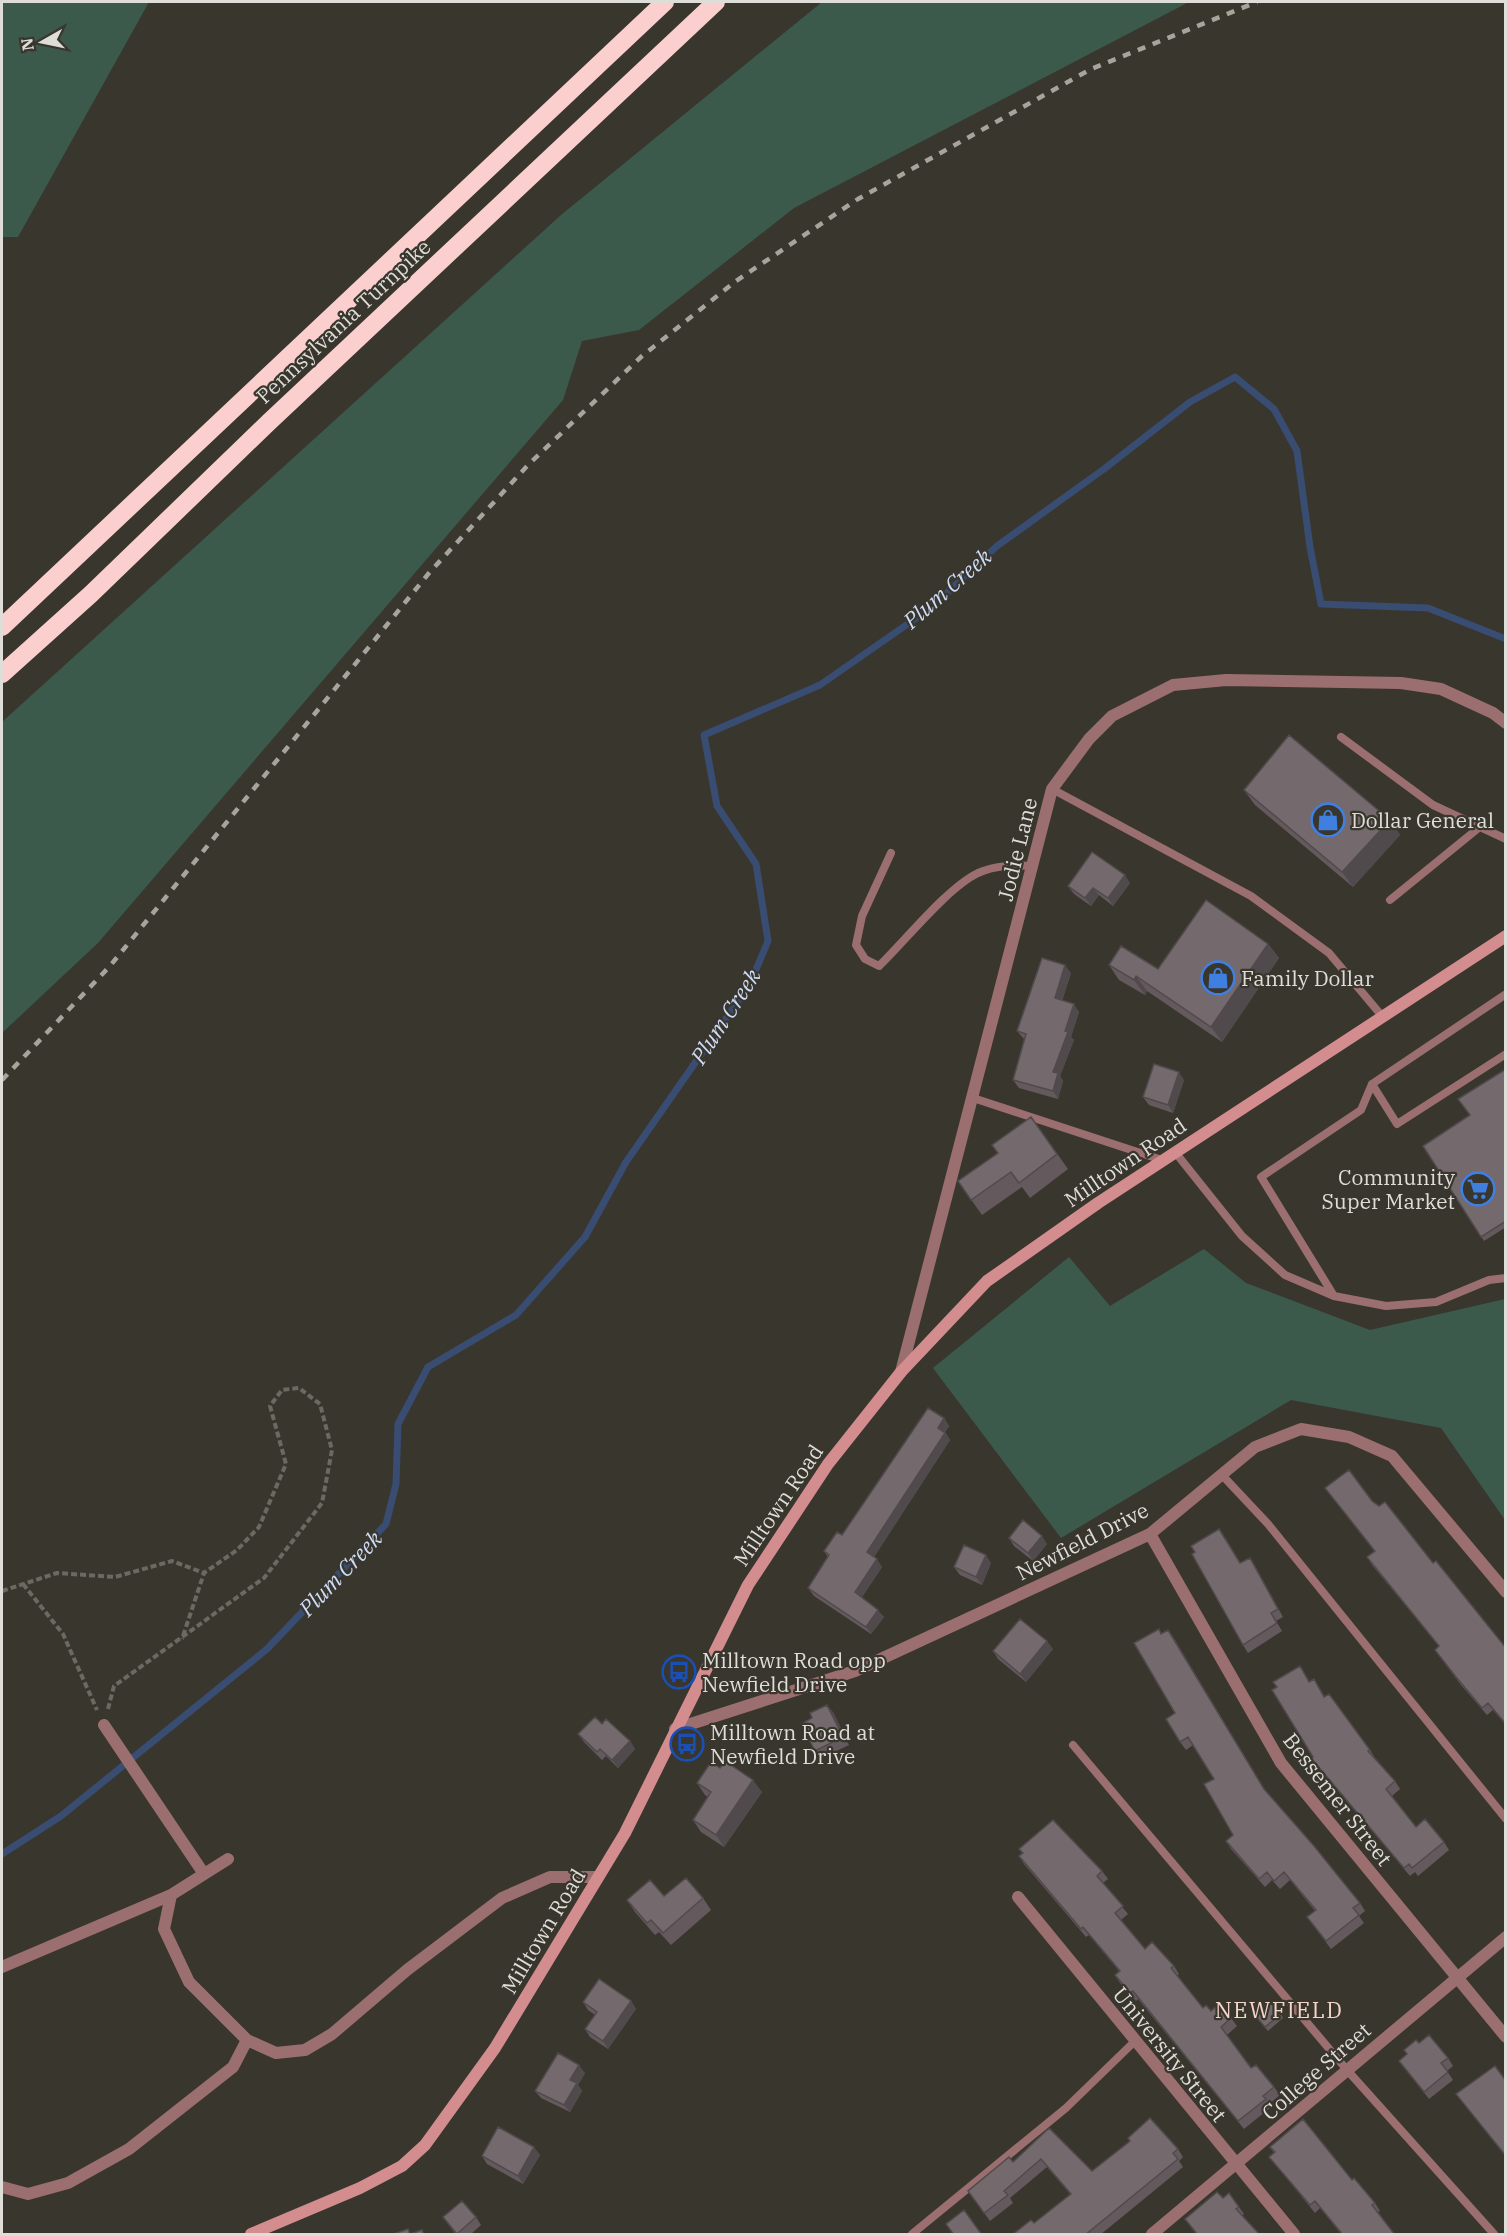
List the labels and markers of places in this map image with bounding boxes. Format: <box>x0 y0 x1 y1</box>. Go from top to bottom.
shop icon: Dollar General <box>1310 802 1346 838</box>
place label: Dollar General <box>1351 806 1494 834</box>
shop icon: Family Dollar <box>1200 960 1236 996</box>
place label: Family Dollar <box>1241 964 1375 992</box>
place label: Community Super Market <box>1321 1163 1456 1215</box>
supermarket icon: Community Super Market <box>1460 1171 1496 1207</box>
place label: Milltown Road opp Newfield Drive <box>702 1646 886 1698</box>
bus stop icon: Milltown Road opp Newfield Drive <box>661 1654 697 1690</box>
place label: Milltown Road at Newfield Drive <box>710 1718 875 1770</box>
bus stop icon: Milltown Road at Newfield Drive <box>669 1726 705 1762</box>

